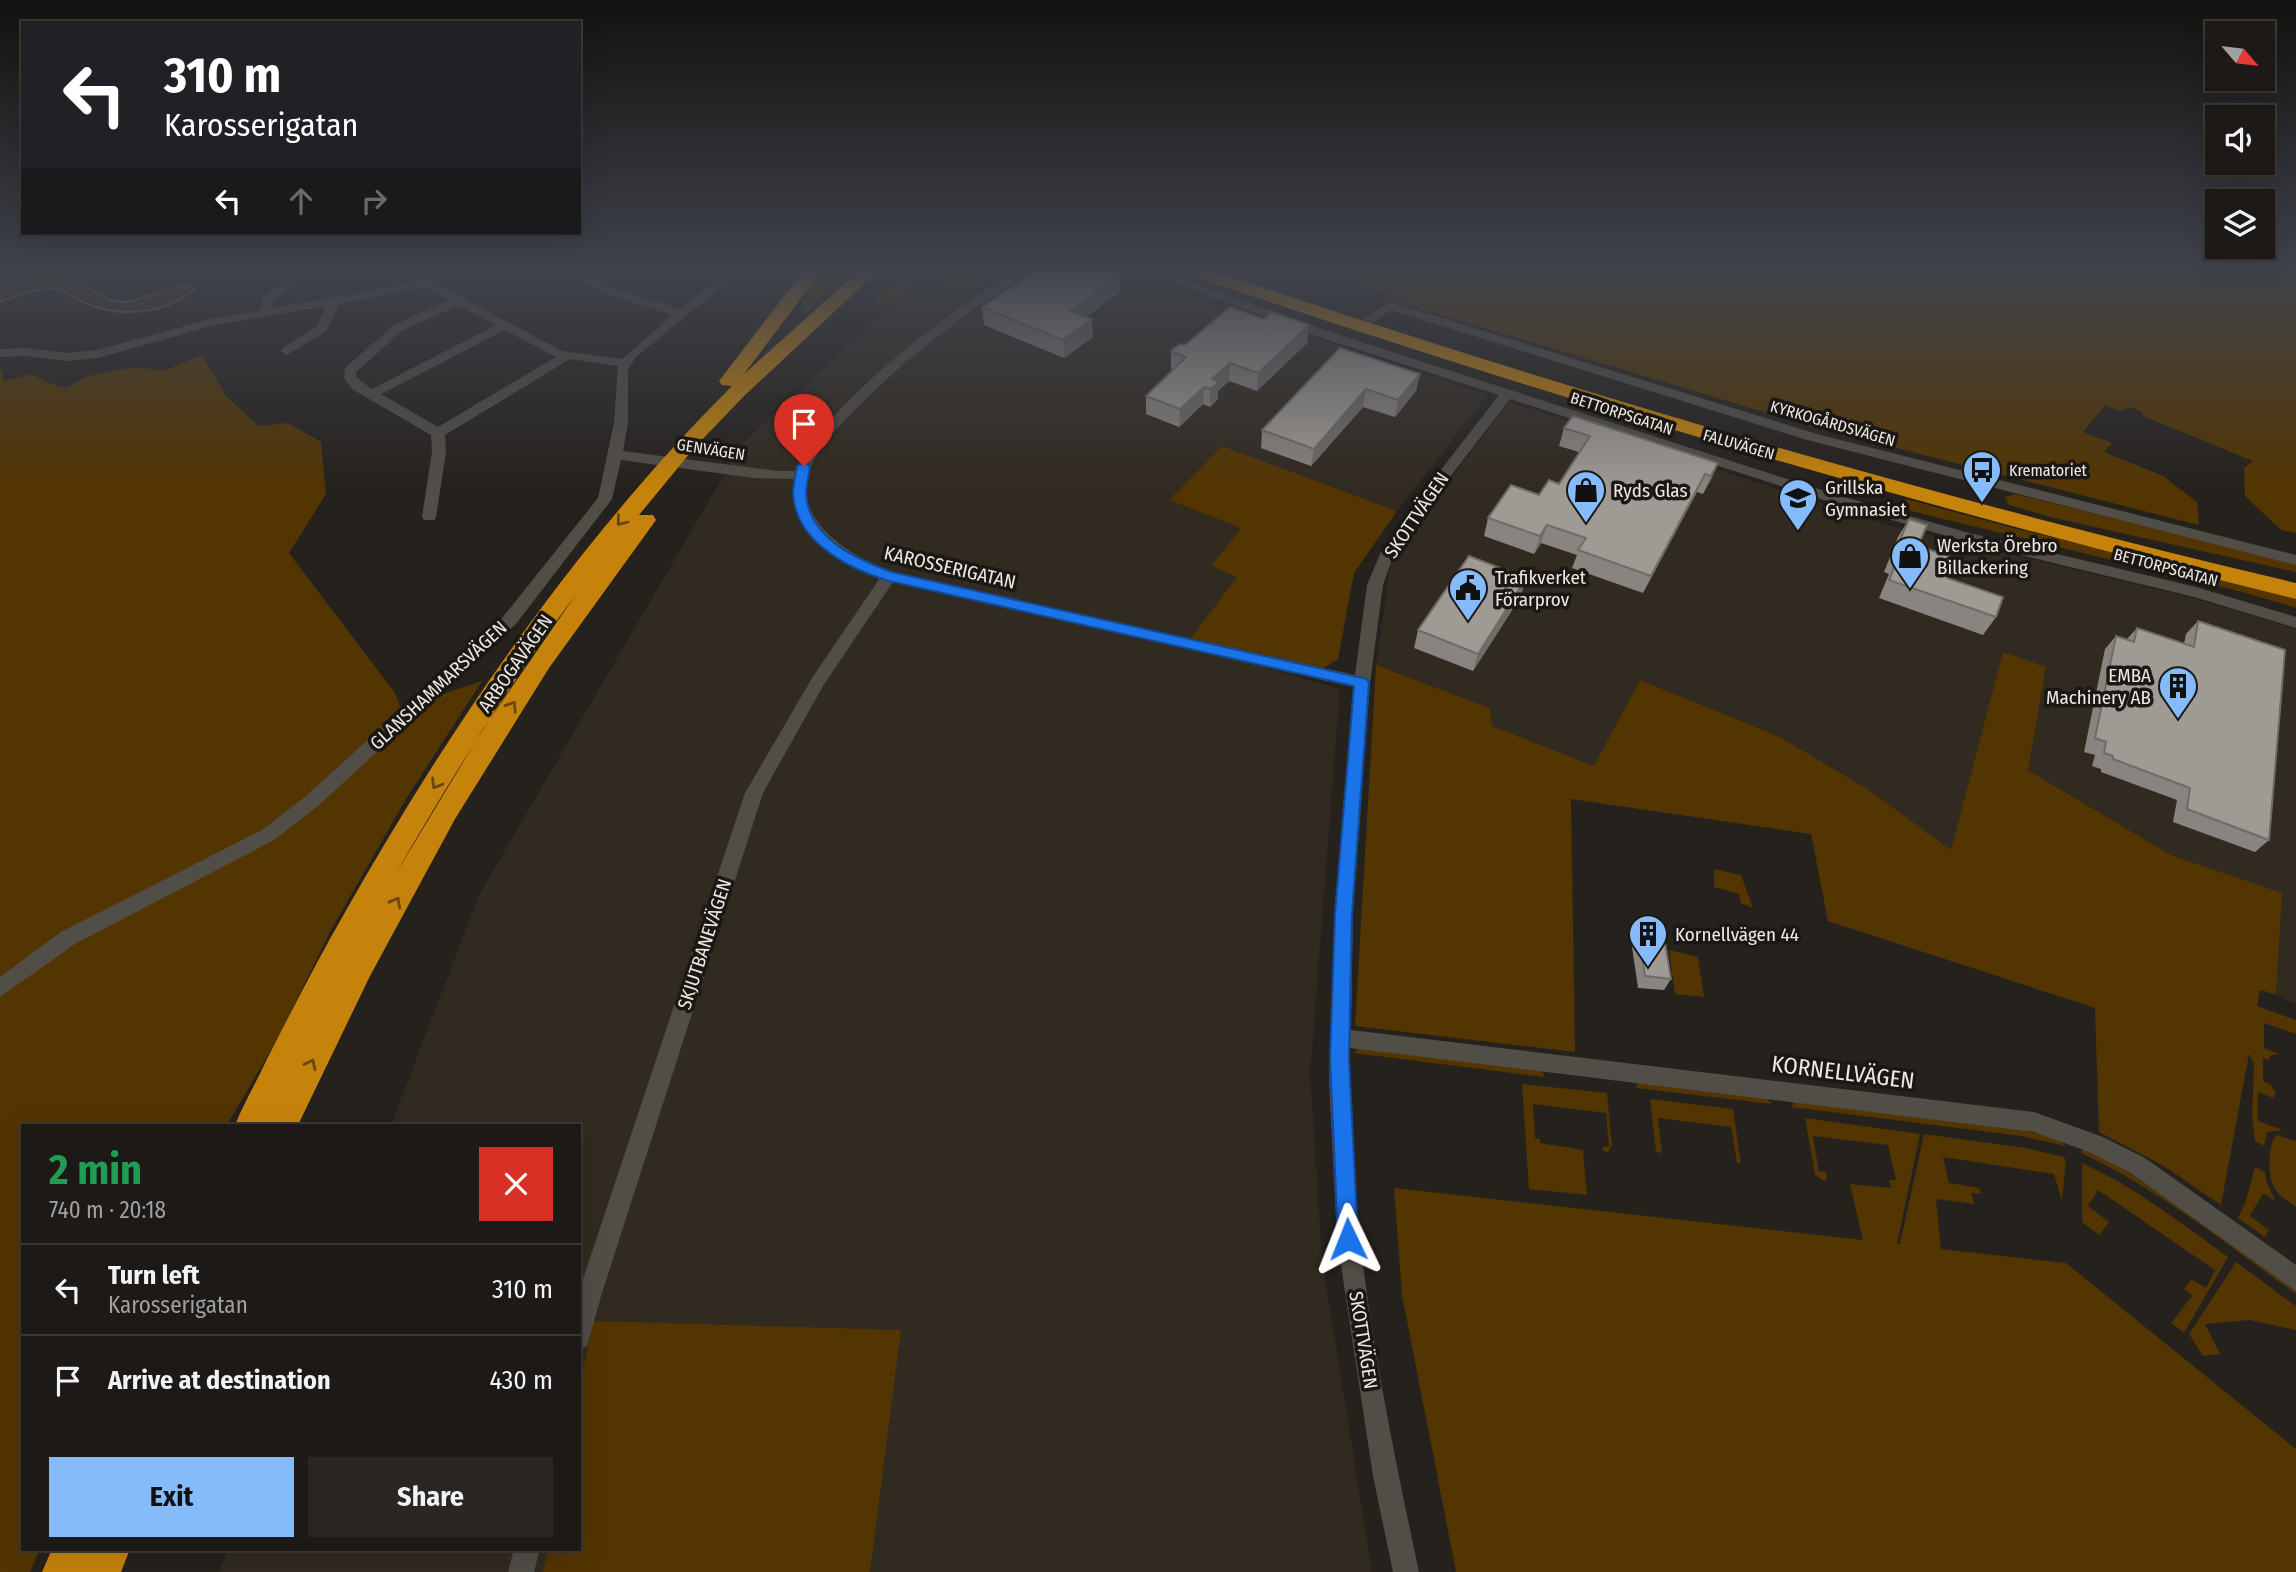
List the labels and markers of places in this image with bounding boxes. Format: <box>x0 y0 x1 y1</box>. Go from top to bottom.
pin <box>774 394 834 466</box>
bus stop icon: Krematoriet <box>1961 449 2003 504</box>
place label: Krematoriet <box>2009 461 2088 480</box>
shop icon: Ryds Glas <box>1565 469 1607 524</box>
place label: Grillska Gymnasiet <box>1825 476 1907 521</box>
school or university icon: Grillska Gymnasiet <box>1777 477 1819 532</box>
place label: Ryds Glas <box>1613 479 1688 502</box>
place label: Werksta Örebro Billackering <box>1937 534 2057 579</box>
shop icon: Werksta Örebro Billackering <box>1889 535 1931 590</box>
place label: Trafikverket Förarprov <box>1495 566 1587 611</box>
public building icon: Trafikverket Förarprov <box>1447 567 1489 622</box>
place label: EMBA Machinery AB <box>2046 664 2151 709</box>
building icon: EMBA Machinery AB <box>2157 665 2199 720</box>
building icon: Kornellvägen 44 <box>1627 913 1669 968</box>
place label: Kornellvägen 44 <box>1675 923 1799 946</box>

